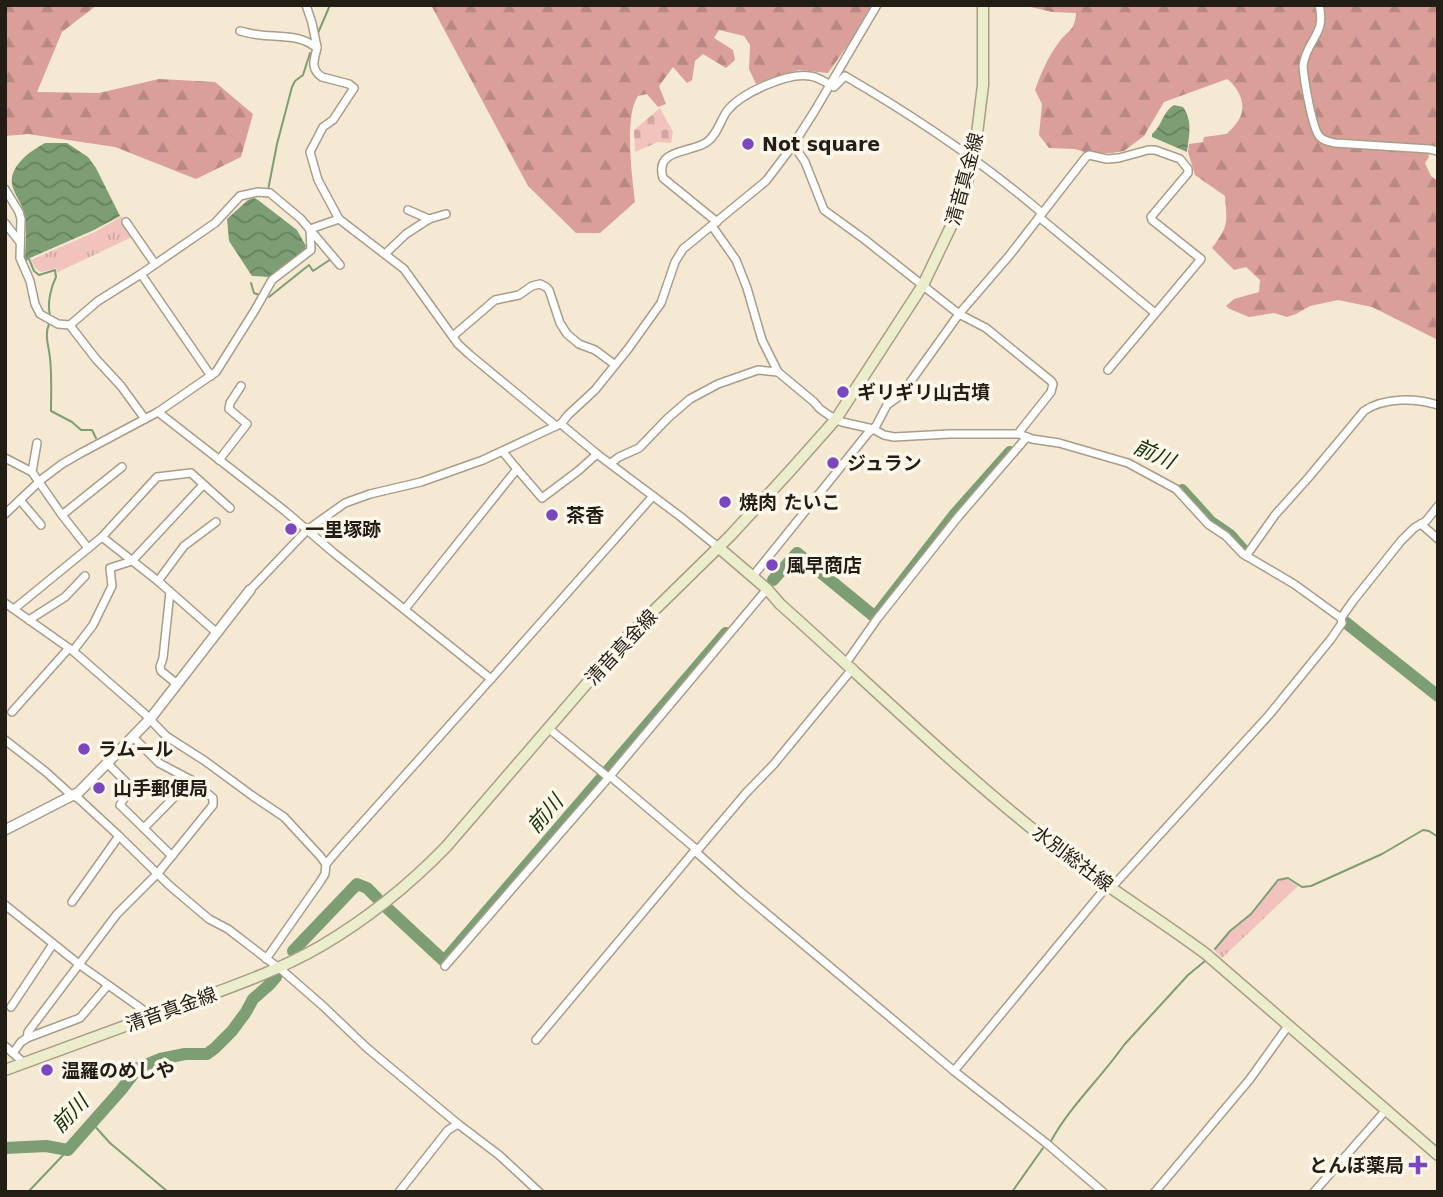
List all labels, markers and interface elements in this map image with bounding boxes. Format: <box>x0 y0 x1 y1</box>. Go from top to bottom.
street label: 清音真金線 <box>941 130 987 228</box>
place label: Not square <box>762 133 880 155</box>
marker: Not square <box>740 136 756 152</box>
place label: ギリギリ山古墳 <box>857 381 990 403</box>
marker: ギリギリ山古墳 <box>835 384 851 400</box>
water label: 前川 <box>1130 434 1180 474</box>
place label: ジュラン <box>847 452 922 474</box>
marker: ジュラン <box>825 455 841 471</box>
place label: 焼肉 たいこ <box>739 491 841 513</box>
marker: 焼肉 たいこ <box>717 494 733 510</box>
place label: 茶香 <box>566 504 604 526</box>
marker: 茶香 <box>544 507 560 523</box>
place label: 一里塚跡 <box>305 518 381 540</box>
marker: 一里塚跡 <box>283 521 299 537</box>
place label: 風早商店 <box>786 554 862 576</box>
marker: 風早商店 <box>764 557 780 573</box>
street label: 清音真金線 <box>581 605 661 689</box>
place label: ラムール <box>98 738 173 760</box>
marker: ラムール <box>76 741 92 757</box>
place label: 山手郵便局 <box>113 777 208 799</box>
marker: 山手郵便局 <box>91 780 107 796</box>
water label: 前川 <box>522 789 569 838</box>
street label: 水別総社線 <box>1028 821 1118 895</box>
street label: 清音真金線 <box>123 982 219 1036</box>
place label: 温羅のめしや <box>61 1059 175 1081</box>
marker: 温羅のめしや <box>39 1062 55 1078</box>
water label: 前川 <box>47 1089 95 1137</box>
place label: とんぼ薬局 <box>1309 1154 1404 1176</box>
marker: とんぼ薬局 <box>1410 1157 1426 1173</box>

